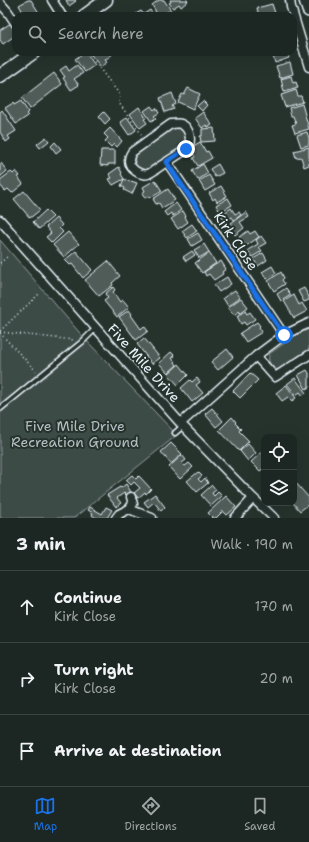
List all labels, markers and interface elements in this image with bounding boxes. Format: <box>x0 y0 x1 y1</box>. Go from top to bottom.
search box <box>12 12 297 56</box>
icon: search <box>26 23 48 45</box>
text: Search here <box>58 24 144 44</box>
route end <box>177 140 195 158</box>
street label: Kirk Close <box>210 208 262 274</box>
street label: Five Mile Drive <box>104 320 184 406</box>
route start <box>275 326 293 344</box>
park label: Five Mile Drive Recreation Ground <box>11 417 139 451</box>
map controls <box>261 434 297 506</box>
button: locate <box>261 434 297 470</box>
button: layers <box>261 470 297 506</box>
text: 3 min <box>16 533 66 555</box>
text: Walk · 190 m <box>211 536 293 553</box>
text: Continue <box>54 588 122 608</box>
icon: ahead <box>16 596 38 618</box>
text: 170 m <box>255 598 293 615</box>
text: Kirk Close <box>54 608 116 625</box>
text: Turn right <box>54 660 134 680</box>
icon: right <box>16 668 38 690</box>
text: 20 m <box>260 670 293 687</box>
text: Kirk Close <box>54 680 116 697</box>
icon: arrive <box>16 740 38 762</box>
text: Arrive at destination <box>54 741 222 761</box>
tab: Map <box>34 795 57 834</box>
tab: Directions <box>124 795 177 834</box>
tab: Saved <box>244 795 275 834</box>

